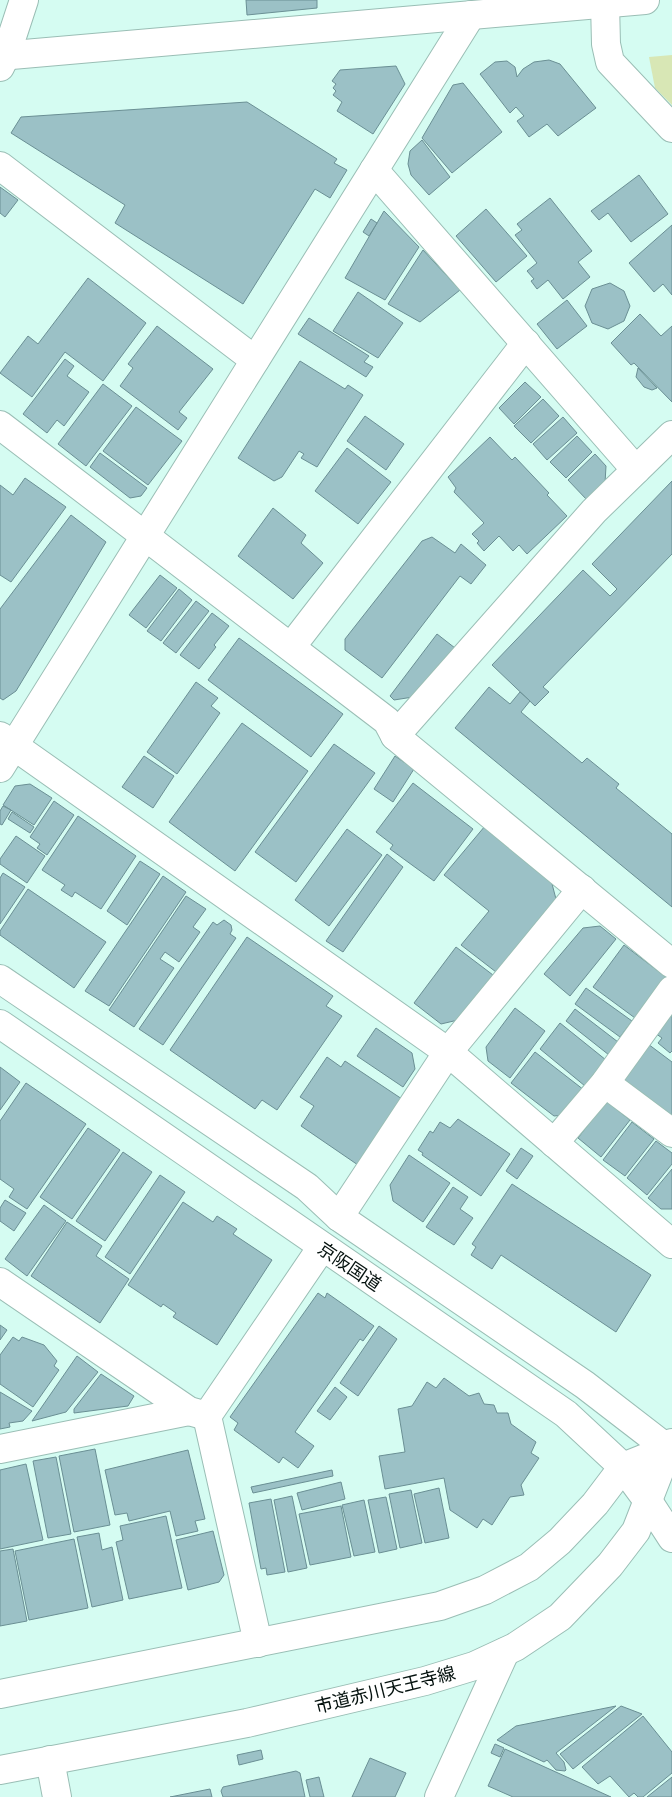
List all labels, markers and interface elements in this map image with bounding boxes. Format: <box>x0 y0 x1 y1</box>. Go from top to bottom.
street label: 京阪国道 <box>314 1237 386 1295</box>
street label: 市道赤川天王寺線 <box>312 1661 458 1717</box>

